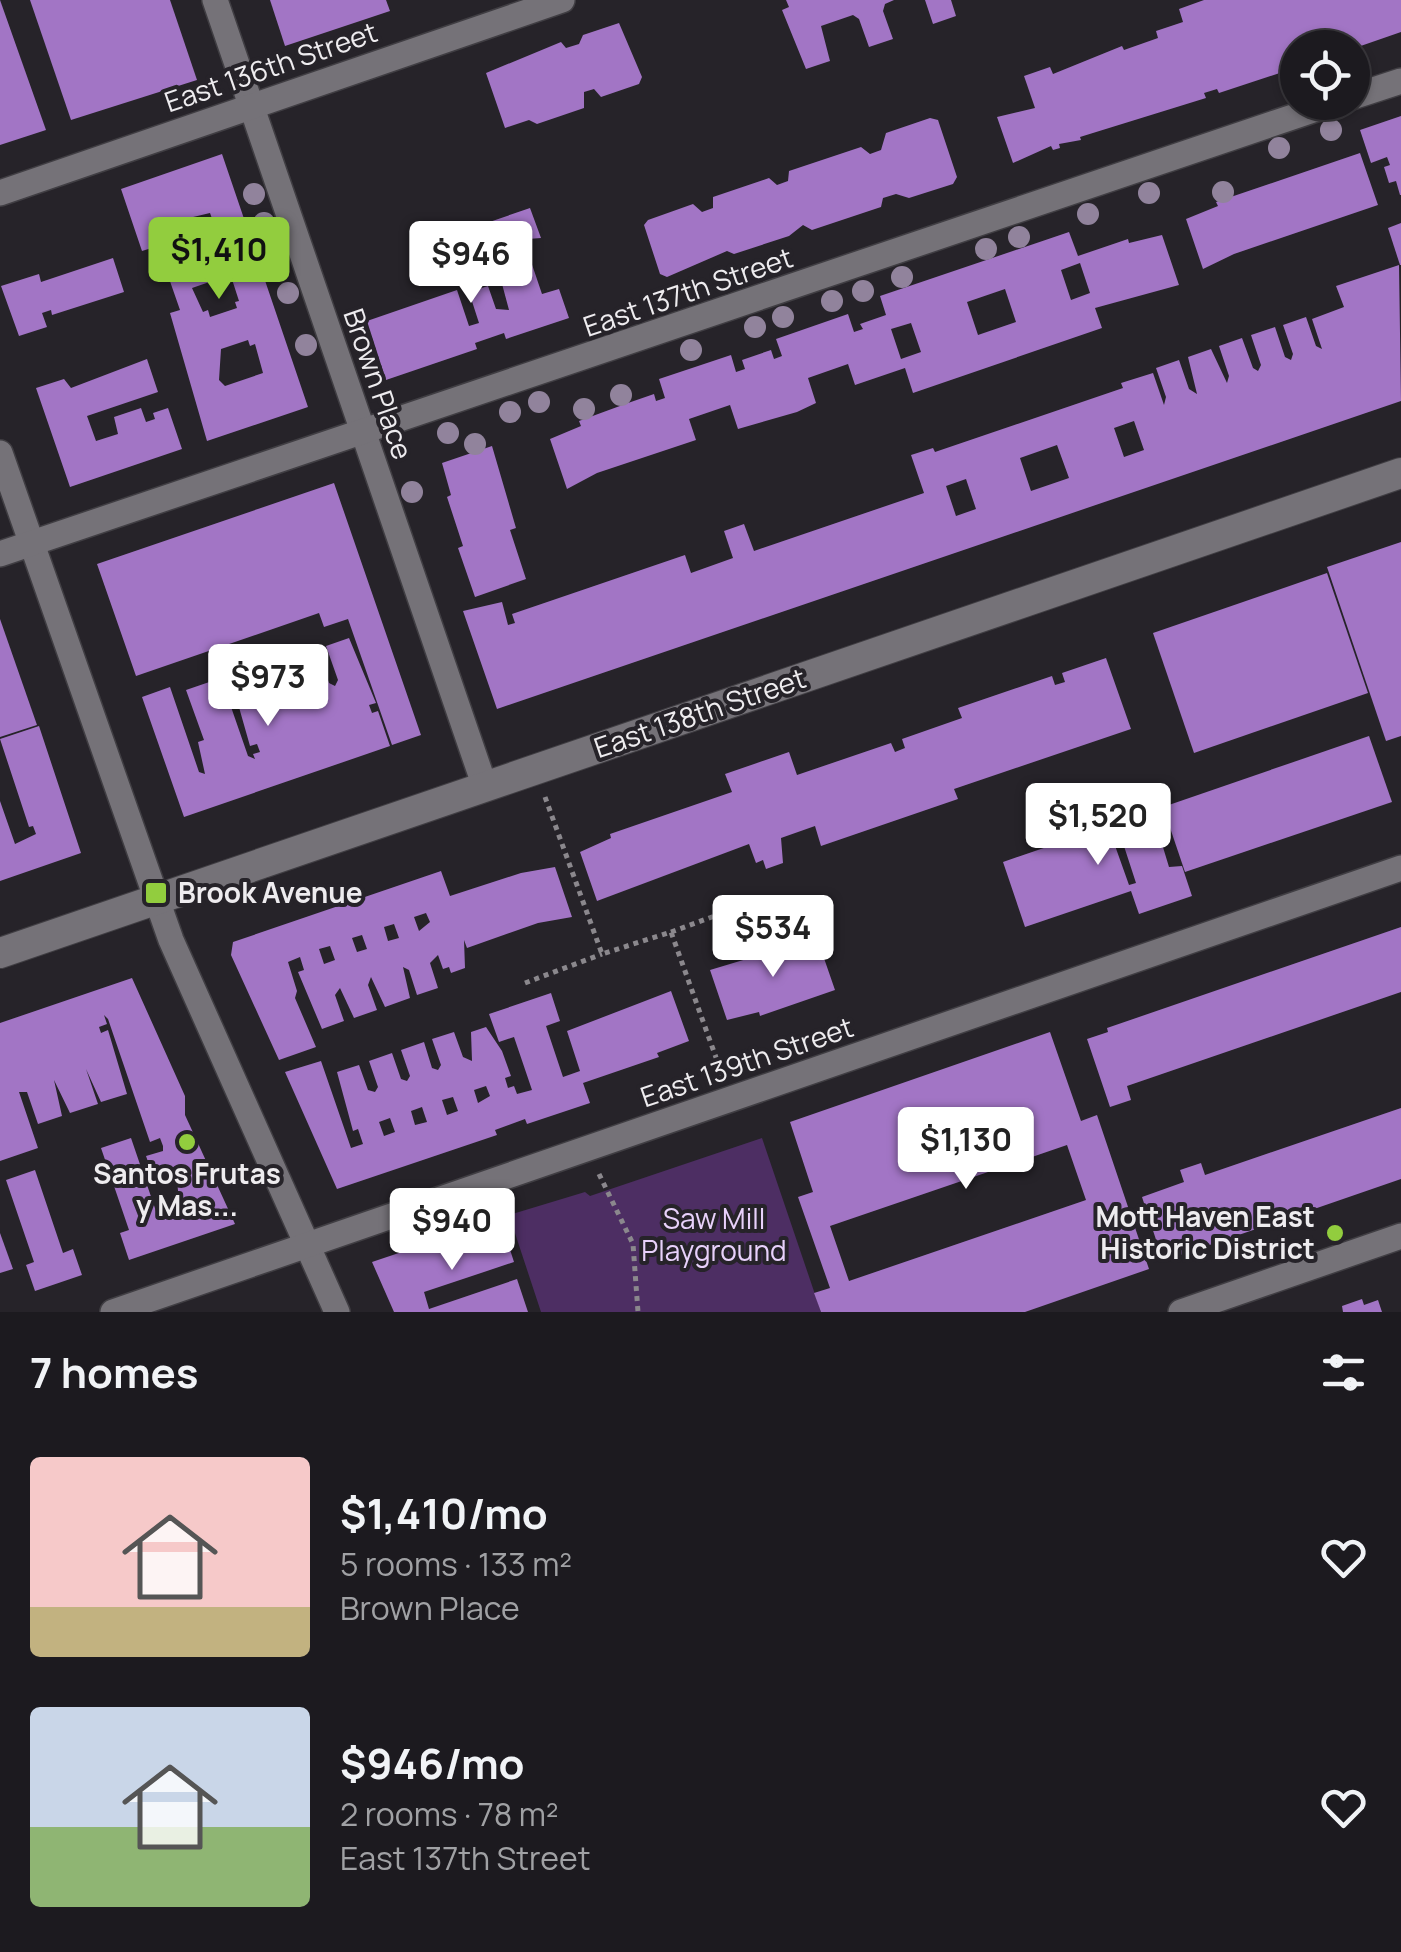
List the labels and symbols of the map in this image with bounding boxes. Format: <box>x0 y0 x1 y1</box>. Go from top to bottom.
street label: East 136th Street <box>159 12 382 120</box>
pin: $1,410 <box>138 217 300 302</box>
pin: $946 <box>412 221 530 306</box>
street label: East 137th Street <box>578 237 797 345</box>
street label: Brown Place <box>335 303 422 464</box>
pin: $973 <box>209 644 327 729</box>
street label: East 138th Street <box>589 658 811 766</box>
pin: $1,520 <box>1017 783 1179 868</box>
place label: Brook Avenue <box>178 873 363 911</box>
marker: Brook Avenue <box>143 880 169 906</box>
pin: $534 <box>714 895 832 980</box>
street label: East 139th Street <box>635 1007 858 1115</box>
pin: $1,130 <box>885 1107 1047 1192</box>
marker: Santos Frutas y Mas... <box>176 1131 198 1153</box>
place label: Santos Frutas y Mas... <box>93 1154 281 1224</box>
pin: $940 <box>393 1188 511 1273</box>
place label: Mott Haven East Historic District <box>1096 1197 1315 1267</box>
park label: Saw Mill Playground <box>641 1199 787 1269</box>
marker: Mott Haven East Historic District <box>1324 1222 1346 1244</box>

